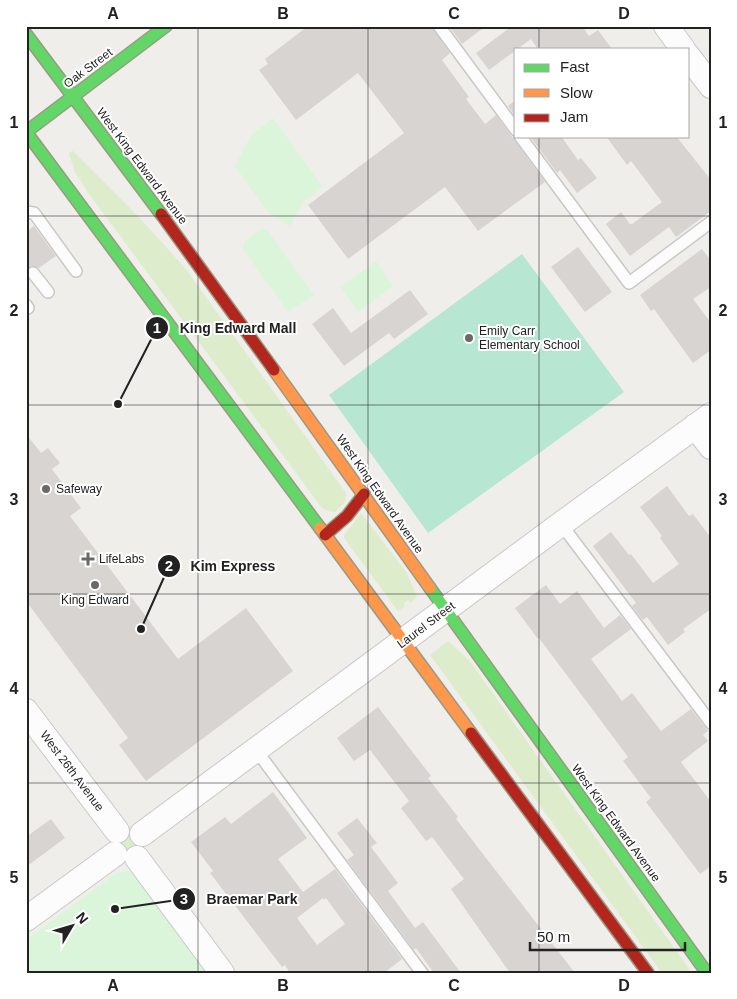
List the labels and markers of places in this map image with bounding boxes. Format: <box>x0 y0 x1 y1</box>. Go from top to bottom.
callout: King Edward Mall <box>144 314 306 343</box>
place label: Emily Carr Elementary School <box>479 324 580 352</box>
marker: Emily Carr Elementary School <box>463 332 475 344</box>
place label: Safeway <box>56 482 102 496</box>
marker: Safeway <box>40 483 52 495</box>
callout: Kim Express <box>156 551 286 580</box>
marker: LifeLabs <box>81 552 95 566</box>
place label: LifeLabs <box>99 552 144 566</box>
marker: King Edward <box>89 579 101 591</box>
place label: King Edward <box>61 593 129 607</box>
callout: Braemar Park <box>171 885 307 914</box>

